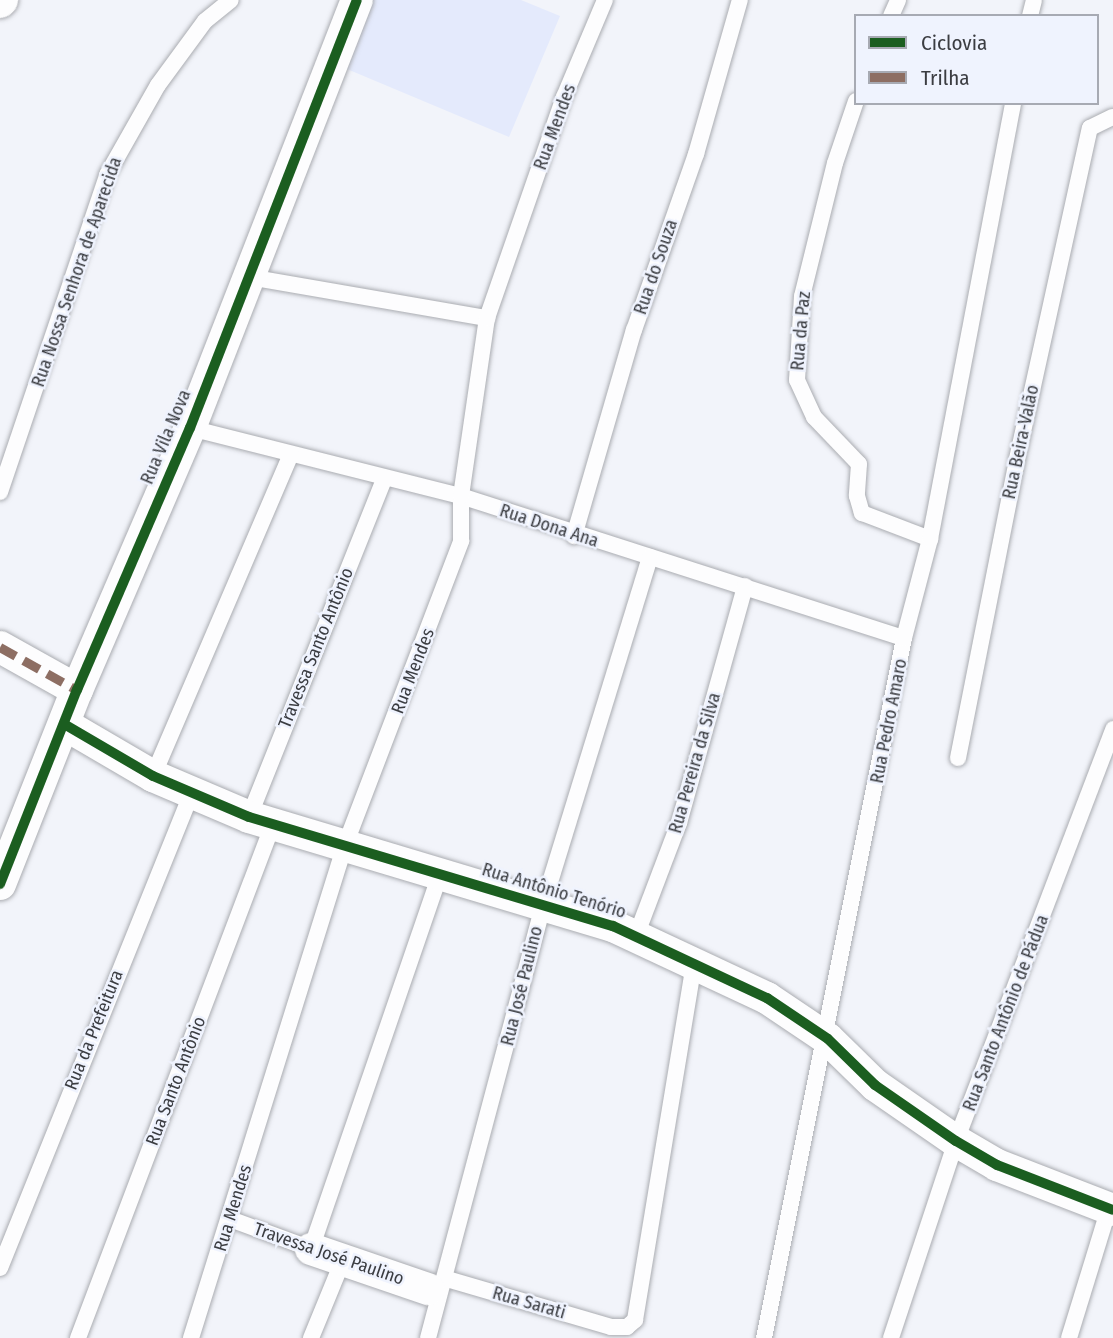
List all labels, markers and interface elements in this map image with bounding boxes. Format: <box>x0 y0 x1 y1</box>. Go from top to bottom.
legend <box>854 14 1099 105</box>
text: Ciclovia <box>921 30 987 56</box>
text: Trilha <box>921 65 970 91</box>
street label: Rua Mendes <box>530 81 580 173</box>
street label: Rua Nossa Senhora de Aparecida <box>27 154 127 390</box>
street label: Rua do Souza <box>630 217 682 317</box>
street label: Rua da Paz <box>787 291 815 371</box>
street label: Rua Beira-Valão <box>998 383 1044 501</box>
street label: Rua Vila Nova <box>136 386 196 488</box>
street label: Rua Dona Ana <box>497 500 601 552</box>
street label: Travessa Santo Antônio <box>274 565 358 731</box>
street label: Rua Mendes <box>387 625 439 717</box>
street label: Rua Pedro Amaro <box>866 657 912 785</box>
street label: Rua Pereira da Silva <box>665 690 725 836</box>
street label: Rua Antônio Tenório <box>479 859 629 923</box>
street label: Rua Santo Antônio de Pádua <box>959 912 1053 1114</box>
street label: Rua José Paulino <box>497 924 547 1048</box>
street label: Rua da Prefeitura <box>60 967 128 1093</box>
street label: Rua Santo Antônio <box>141 1013 211 1149</box>
street label: Rua Mendes <box>210 1162 256 1254</box>
street label: Travessa José Paulino <box>251 1218 407 1290</box>
street label: Rua Sarati <box>490 1282 568 1324</box>

